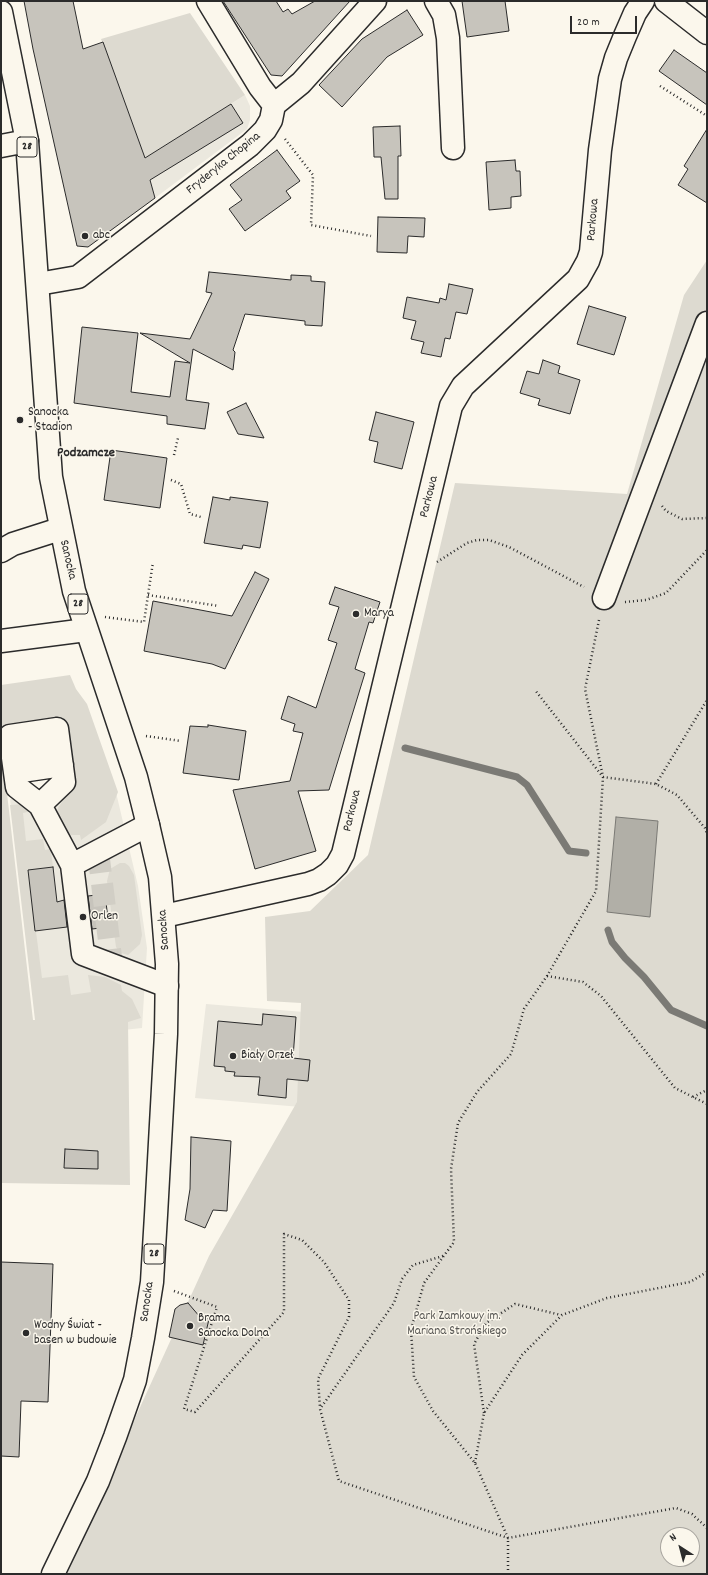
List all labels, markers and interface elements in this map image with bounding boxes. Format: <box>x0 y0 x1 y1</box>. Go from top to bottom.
scale bar <box>572 8 639 34</box>
text: 20 m <box>577 14 600 31</box>
street label: Fryderyka Chopina <box>184 129 264 199</box>
road number: 28 <box>17 137 37 157</box>
street label: Parkowa <box>584 198 604 242</box>
place label: abc <box>93 228 110 244</box>
marker: abc <box>80 231 90 241</box>
place label: Sanocka - Stadion <box>28 405 72 436</box>
marker: Sanocka - Stadion <box>15 415 25 425</box>
district label: Podzamcze <box>57 446 115 462</box>
street label: Parkowa <box>417 475 443 519</box>
street label: Sanocka <box>55 539 79 581</box>
road number: 28 <box>68 594 88 614</box>
place label: Marya <box>364 606 394 622</box>
marker: Marya <box>351 609 361 619</box>
street label: Parkowa <box>341 789 365 833</box>
place label: Orlen <box>91 909 118 925</box>
street label: Sanocka <box>156 909 174 951</box>
marker: Orlen <box>78 912 88 922</box>
place label: Biały Orzeł <box>241 1048 293 1064</box>
marker: Biały Orzeł <box>228 1051 238 1061</box>
road number: 28 <box>144 1244 164 1264</box>
street label: Sanocka <box>137 1281 159 1323</box>
park label: Park Zamkowy im. Mariana Strońskiego <box>407 1309 507 1340</box>
place label: Brama Sanocka Dolna <box>198 1311 269 1342</box>
place label: Wodny Świat - basen w budowie <box>34 1318 117 1349</box>
marker: Brama Sanocka Dolna <box>185 1321 195 1331</box>
marker: Wodny Świat - basen w budowie <box>21 1328 31 1338</box>
north arrow <box>660 1527 700 1567</box>
text: N <box>667 1530 680 1546</box>

